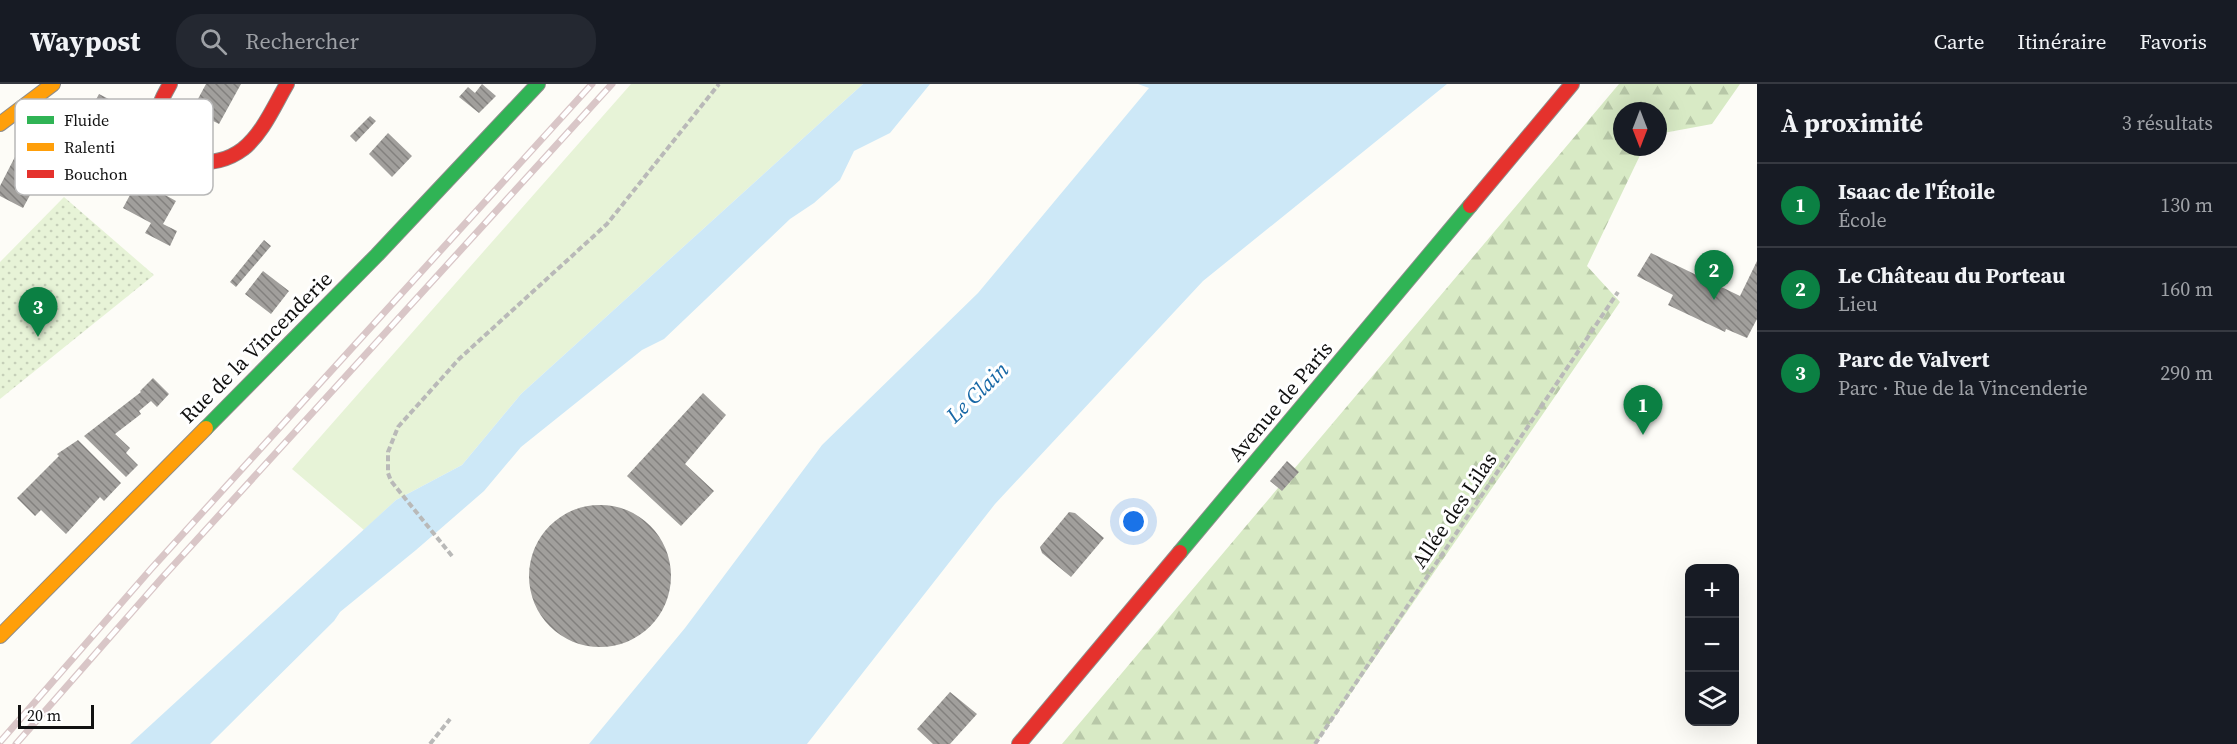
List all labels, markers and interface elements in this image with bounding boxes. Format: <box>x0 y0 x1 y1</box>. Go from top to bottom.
search box <box>176 14 596 68</box>
text: Waypost <box>30 22 140 60</box>
icon: search <box>197 25 230 58</box>
text: Rechercher <box>245 26 359 56</box>
text: Carte <box>1934 27 1984 56</box>
text: Itinéraire <box>2017 27 2106 56</box>
text: Favoris <box>2139 27 2207 56</box>
legend <box>15 99 213 195</box>
north arrow <box>1613 102 1667 156</box>
text: À proximité <box>1781 105 1923 141</box>
text: Fluide <box>64 109 109 131</box>
text: 3 résultats <box>2122 109 2213 137</box>
text: Ralenti <box>64 136 115 158</box>
text: Bouchon <box>64 163 128 185</box>
text: Isaac de l'Étoile <box>1838 176 1995 206</box>
text: 1 <box>1795 191 1806 219</box>
text: 130 m <box>2160 191 2213 219</box>
text: École <box>1838 206 1887 234</box>
pin: 2 <box>1694 250 1734 300</box>
text: Le Château du Porteau <box>1838 260 2065 290</box>
street label: Rue de la Vincenderie <box>174 265 338 429</box>
text: 2 <box>1795 275 1806 303</box>
text: 160 m <box>2160 275 2213 303</box>
pin: 3 <box>18 288 57 337</box>
text: Lieu <box>1838 290 1878 318</box>
street label: Avenue de Paris <box>1221 335 1339 467</box>
text: Parc de Valvert <box>1838 344 1989 374</box>
water label: Le Clain <box>938 354 1015 430</box>
text: 3 <box>1795 359 1806 387</box>
text: 290 m <box>2160 359 2213 387</box>
text: Parc · Rue de la Vincenderie <box>1838 374 2088 402</box>
pin: 1 <box>1624 386 1662 435</box>
street label: Allée des Lilas <box>1405 446 1503 574</box>
your location <box>1119 507 1148 536</box>
map controls <box>1685 564 1739 726</box>
button: + <box>1685 564 1739 618</box>
button: − <box>1685 618 1739 672</box>
button: layers <box>1685 672 1739 726</box>
scale bar <box>18 702 94 730</box>
text: 20 m <box>27 704 61 726</box>

